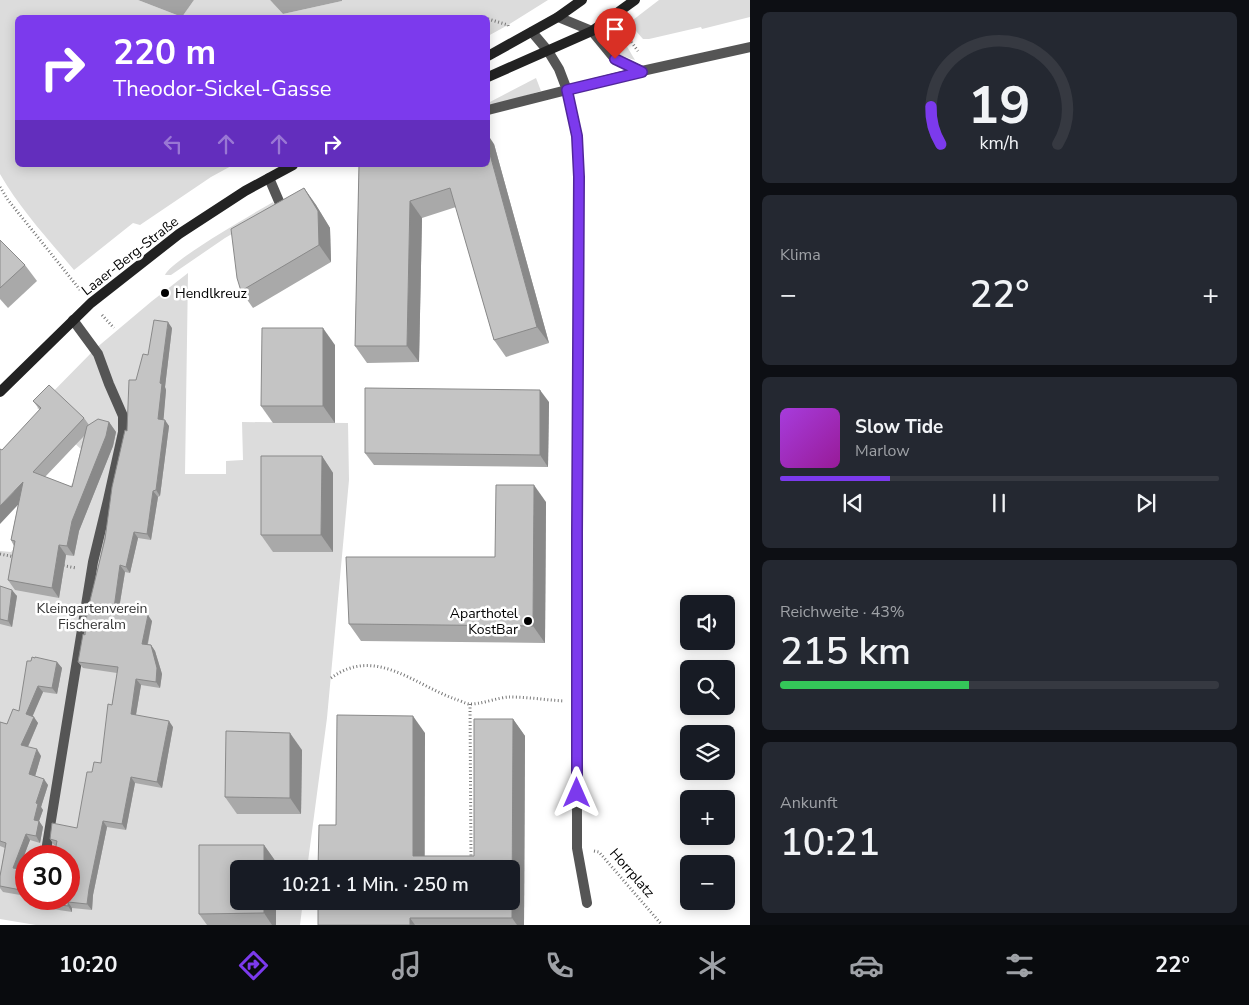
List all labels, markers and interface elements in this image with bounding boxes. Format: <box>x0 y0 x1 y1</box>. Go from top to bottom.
pin <box>594 8 636 59</box>
icon: arrive <box>601 15 629 43</box>
text: 220 m <box>113 29 216 76</box>
icon: right <box>30 35 95 100</box>
text: 19 <box>968 70 1031 141</box>
text: Theodor-Sickel-Gasse <box>113 74 331 104</box>
icon: left <box>159 130 187 158</box>
icon: ahead <box>212 130 240 158</box>
icon: ahead <box>265 130 293 158</box>
icon: right <box>318 130 346 158</box>
text: km/h <box>980 131 1019 155</box>
street label: Laaer-Berg-Straße <box>78 212 182 300</box>
text: Klima <box>780 244 821 266</box>
text: 22° <box>970 269 1029 320</box>
text: − <box>780 276 797 314</box>
text: + <box>1202 276 1219 314</box>
place label: Hendlkreuz <box>175 284 248 303</box>
marker: Hendlkreuz <box>159 287 171 299</box>
text: Slow Tide <box>855 414 943 440</box>
text: Marlow <box>855 440 910 462</box>
icon: previous <box>839 489 867 517</box>
icon: pause <box>985 489 1013 517</box>
icon: next <box>1132 489 1160 517</box>
map controls <box>680 595 735 910</box>
button: sound <box>680 595 735 650</box>
park label: Kleingartenverein Fischeralm <box>37 599 147 634</box>
text: Reichweite · 43% <box>780 601 905 623</box>
place label: Aparthotel KostBar <box>450 604 519 639</box>
marker: Aparthotel KostBar <box>522 615 534 627</box>
text: 215 km <box>780 626 911 677</box>
button: search <box>680 660 735 715</box>
button: layers <box>680 725 735 780</box>
position arrow <box>550 766 602 818</box>
button: + <box>680 790 735 845</box>
text: Ankunft <box>780 792 837 814</box>
text: 10:21 <box>780 817 880 868</box>
street label: Horrplatz <box>605 844 659 902</box>
speed limit sign: 30 <box>15 845 80 910</box>
button: − <box>680 855 735 910</box>
text: 10:21 · 1 Min. · 250 m <box>281 872 469 898</box>
icon: directions <box>236 948 271 983</box>
icon: music <box>389 948 424 983</box>
icon: phone <box>542 948 577 983</box>
icon: climate <box>695 948 730 983</box>
icon: car <box>849 948 884 983</box>
icon: filters <box>1002 948 1037 983</box>
text: 10:20 <box>59 950 117 980</box>
text: 22° <box>1155 950 1190 980</box>

